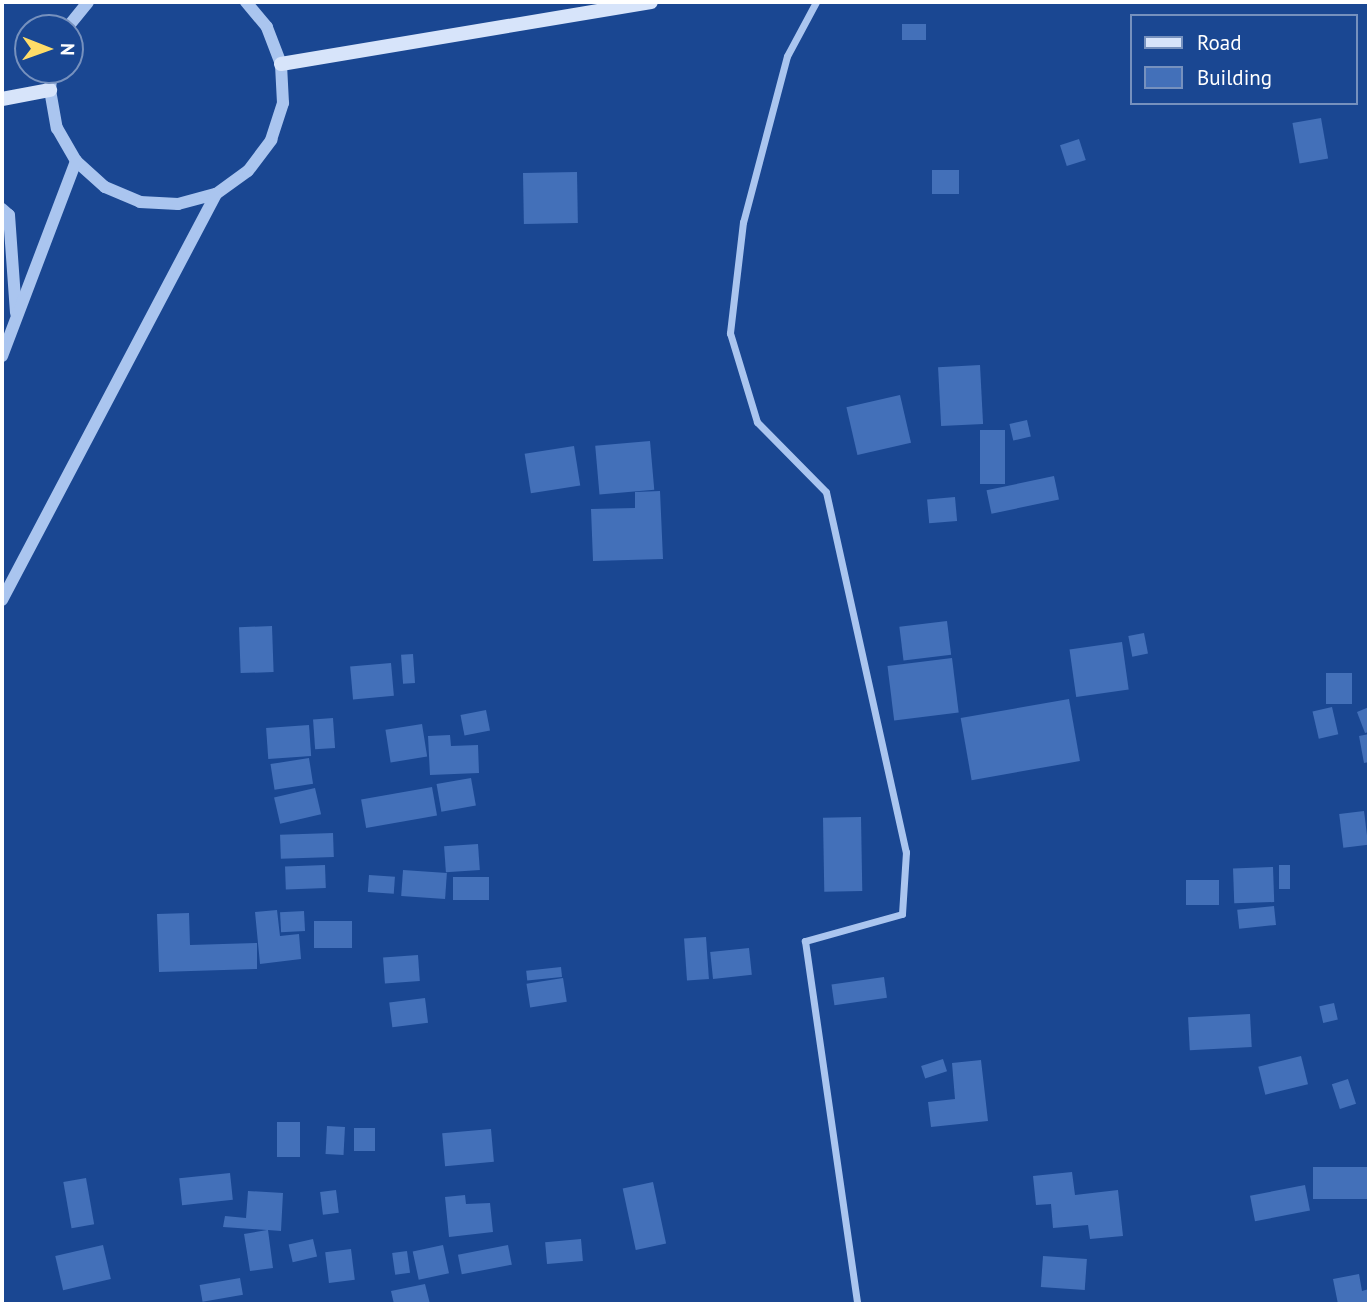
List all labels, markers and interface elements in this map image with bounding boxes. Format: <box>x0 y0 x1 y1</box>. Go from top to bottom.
north arrow <box>14 14 84 84</box>
legend <box>1130 14 1357 105</box>
text: Road <box>1197 29 1241 56</box>
text: N <box>56 43 80 56</box>
text: Building <box>1197 64 1272 91</box>

